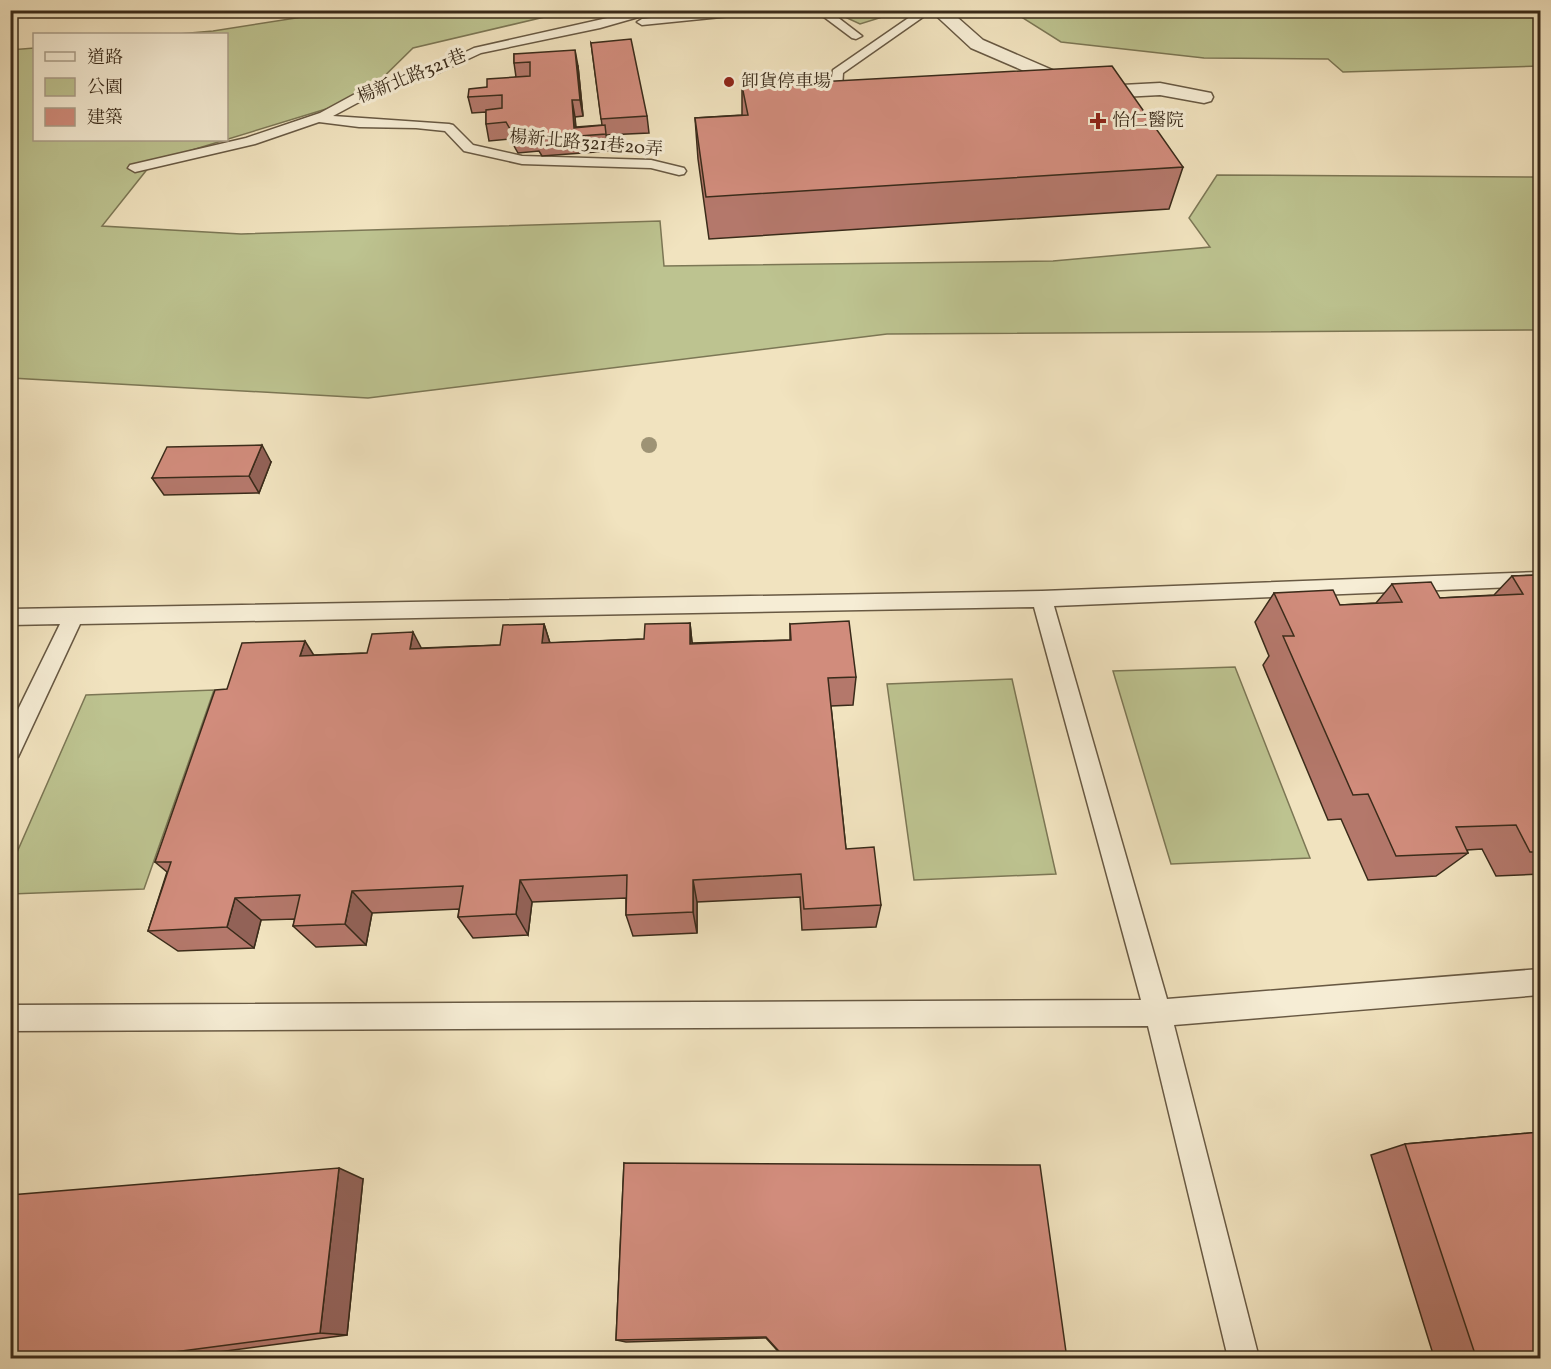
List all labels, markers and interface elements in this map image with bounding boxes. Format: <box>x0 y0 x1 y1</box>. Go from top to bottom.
legend <box>33 33 228 141</box>
street label: 楊新北路321巷 <box>354 44 470 110</box>
text: 道路 <box>87 46 123 71</box>
place label: 卸貨停車場 <box>741 70 831 95</box>
marker: 卸貨停車場 <box>722 75 736 89</box>
text: 公園 <box>87 76 123 101</box>
text: 建築 <box>87 106 123 131</box>
place label: 怡仁醫院 <box>1112 109 1184 134</box>
marker: 怡仁醫院 <box>1089 112 1107 130</box>
street label: 楊新北路321巷20弄 <box>508 125 664 163</box>

